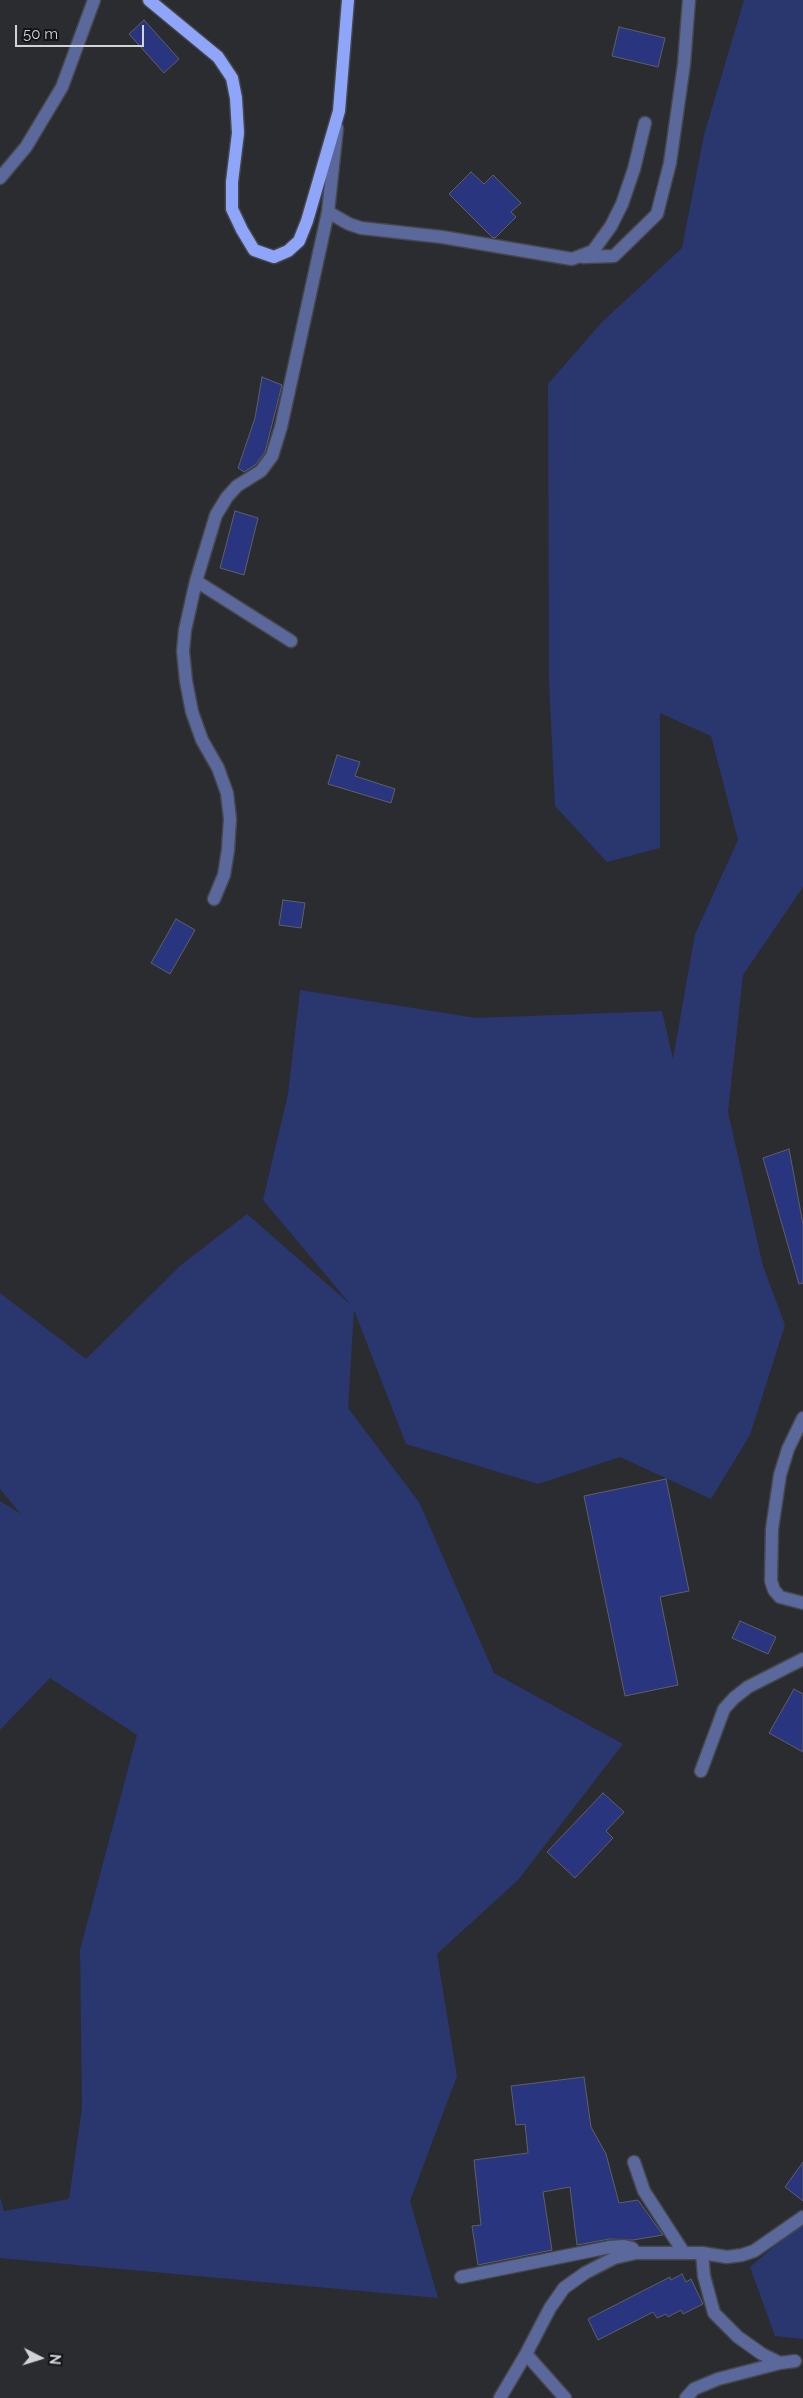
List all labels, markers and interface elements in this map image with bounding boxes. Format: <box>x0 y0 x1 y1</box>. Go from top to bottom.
scale bar <box>18 15 146 47</box>
text: 50 m <box>23 25 58 43</box>
north arrow <box>15 2333 65 2383</box>
text: N <box>47 2353 63 2365</box>

